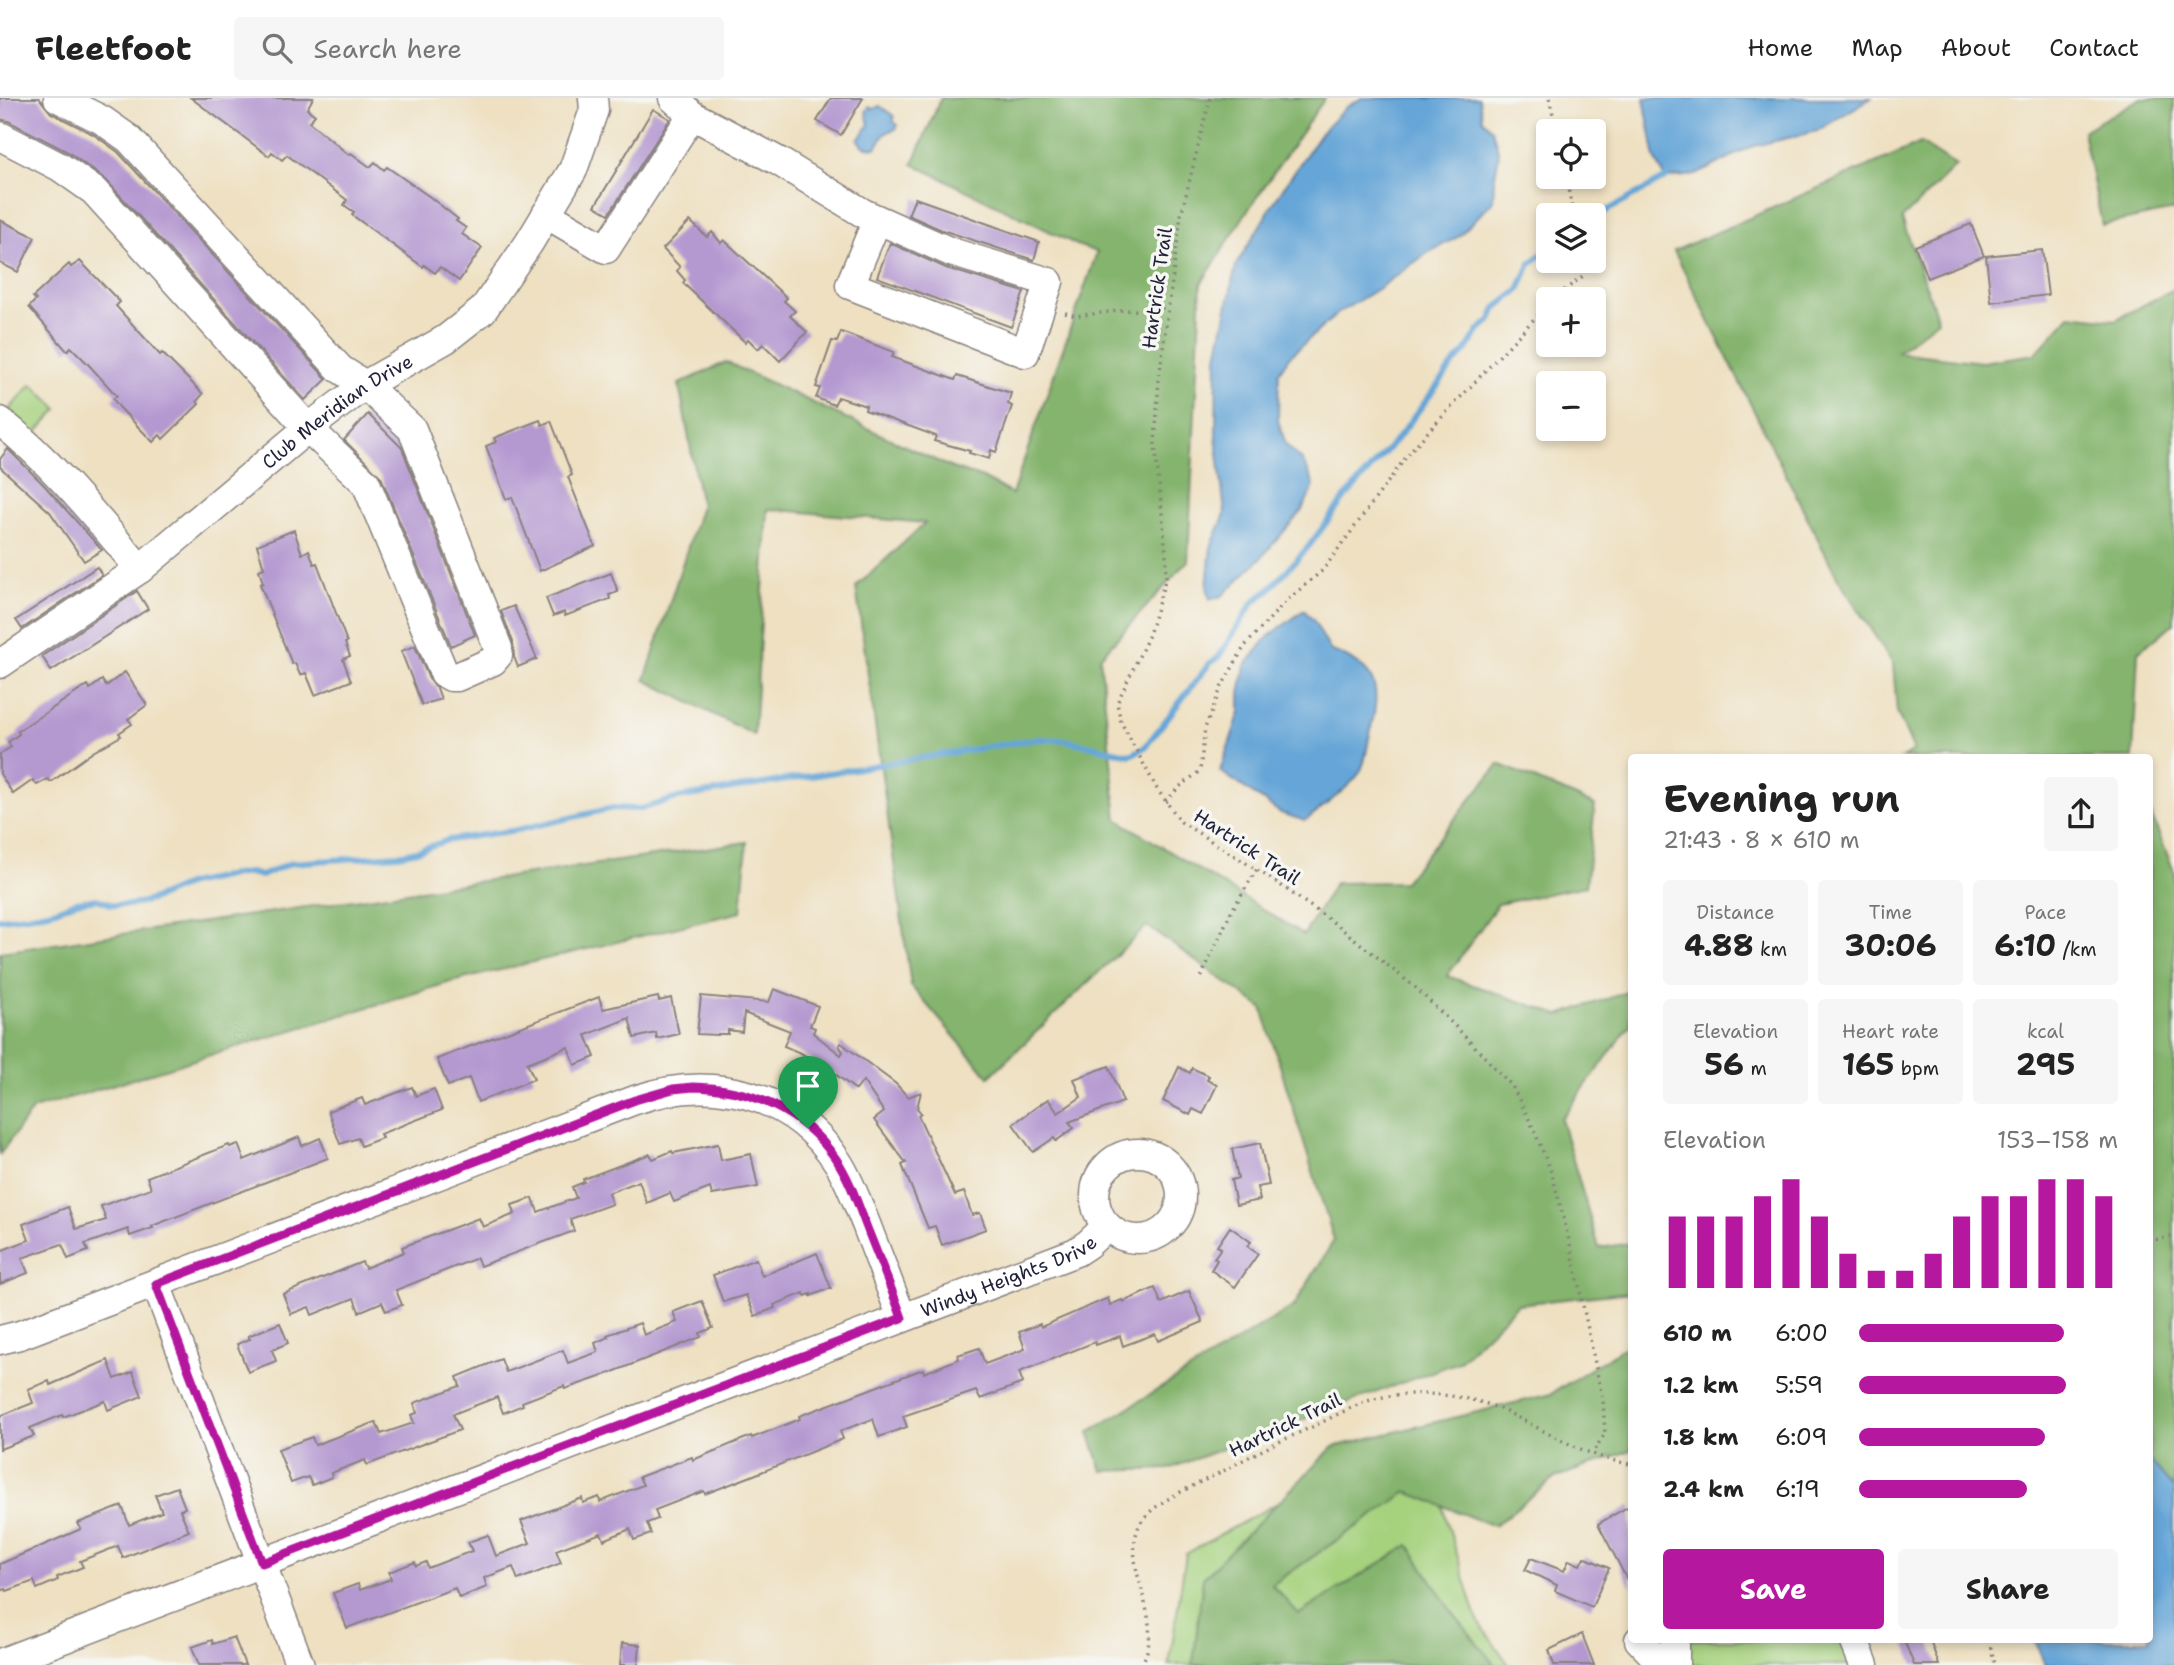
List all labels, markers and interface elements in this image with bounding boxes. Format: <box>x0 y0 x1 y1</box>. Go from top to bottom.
search box <box>234 17 724 80</box>
text: Fleetfoot <box>35 26 192 71</box>
icon: search <box>258 29 296 67</box>
text: Search here <box>314 31 462 66</box>
text: Home <box>1747 32 1813 64</box>
text: Map <box>1851 32 1903 64</box>
text: About <box>1941 32 2011 64</box>
text: Contact <box>2049 32 2139 64</box>
map controls <box>1536 119 1606 441</box>
button: locate <box>1536 119 1606 189</box>
button: layers <box>1536 203 1606 273</box>
street label: Hartrick Trail <box>1136 225 1178 350</box>
button: + <box>1536 287 1606 357</box>
street label: Club Meridian Drive <box>256 348 417 474</box>
button: − <box>1536 371 1606 441</box>
text: Evening run <box>1663 773 1900 824</box>
button: share <box>2044 777 2118 851</box>
street label: Hartrick Trail <box>1189 803 1305 891</box>
text: 21:43 · 8 × 610 m <box>1663 825 1860 855</box>
text: Distance <box>1697 900 1774 925</box>
text: Time <box>1869 900 1912 925</box>
text: Pace <box>2025 900 2066 925</box>
text: 4.88 <box>1684 925 1754 966</box>
text: 30:06 <box>1844 925 1937 966</box>
text: 6:10 <box>1994 925 2056 966</box>
text: km <box>1754 937 1787 962</box>
text: /km <box>2056 937 2097 962</box>
text: Elevation <box>1693 1019 1778 1044</box>
text: Heart rate <box>1842 1019 1939 1044</box>
text: kcal <box>2027 1019 2064 1044</box>
text: 56 <box>1704 1044 1744 1085</box>
text: 165 <box>1842 1044 1894 1085</box>
text: 295 <box>2016 1044 2075 1085</box>
pin <box>778 1056 838 1128</box>
text: m <box>1744 1056 1767 1081</box>
text: bpm <box>1894 1056 1939 1081</box>
icon: arrive <box>789 1067 827 1105</box>
text: Elevation <box>1663 1125 1766 1155</box>
text: 153–158 m <box>1997 1125 2118 1155</box>
street label: Windy Heights Drive <box>917 1230 1102 1323</box>
text: 610 m <box>1663 1318 1732 1348</box>
text: 6:00 <box>1775 1318 1828 1348</box>
text: 1.2 km <box>1663 1370 1739 1400</box>
text: 5:59 <box>1775 1370 1823 1400</box>
street label: Hartrick Trail <box>1225 1387 1346 1463</box>
text: 1.8 km <box>1663 1422 1738 1452</box>
text: 6:09 <box>1775 1422 1827 1452</box>
text: 2.4 km <box>1663 1474 1744 1504</box>
text: 6:19 <box>1775 1474 1820 1504</box>
button: Save <box>1663 1549 1884 1629</box>
button: Share <box>1898 1549 2118 1629</box>

